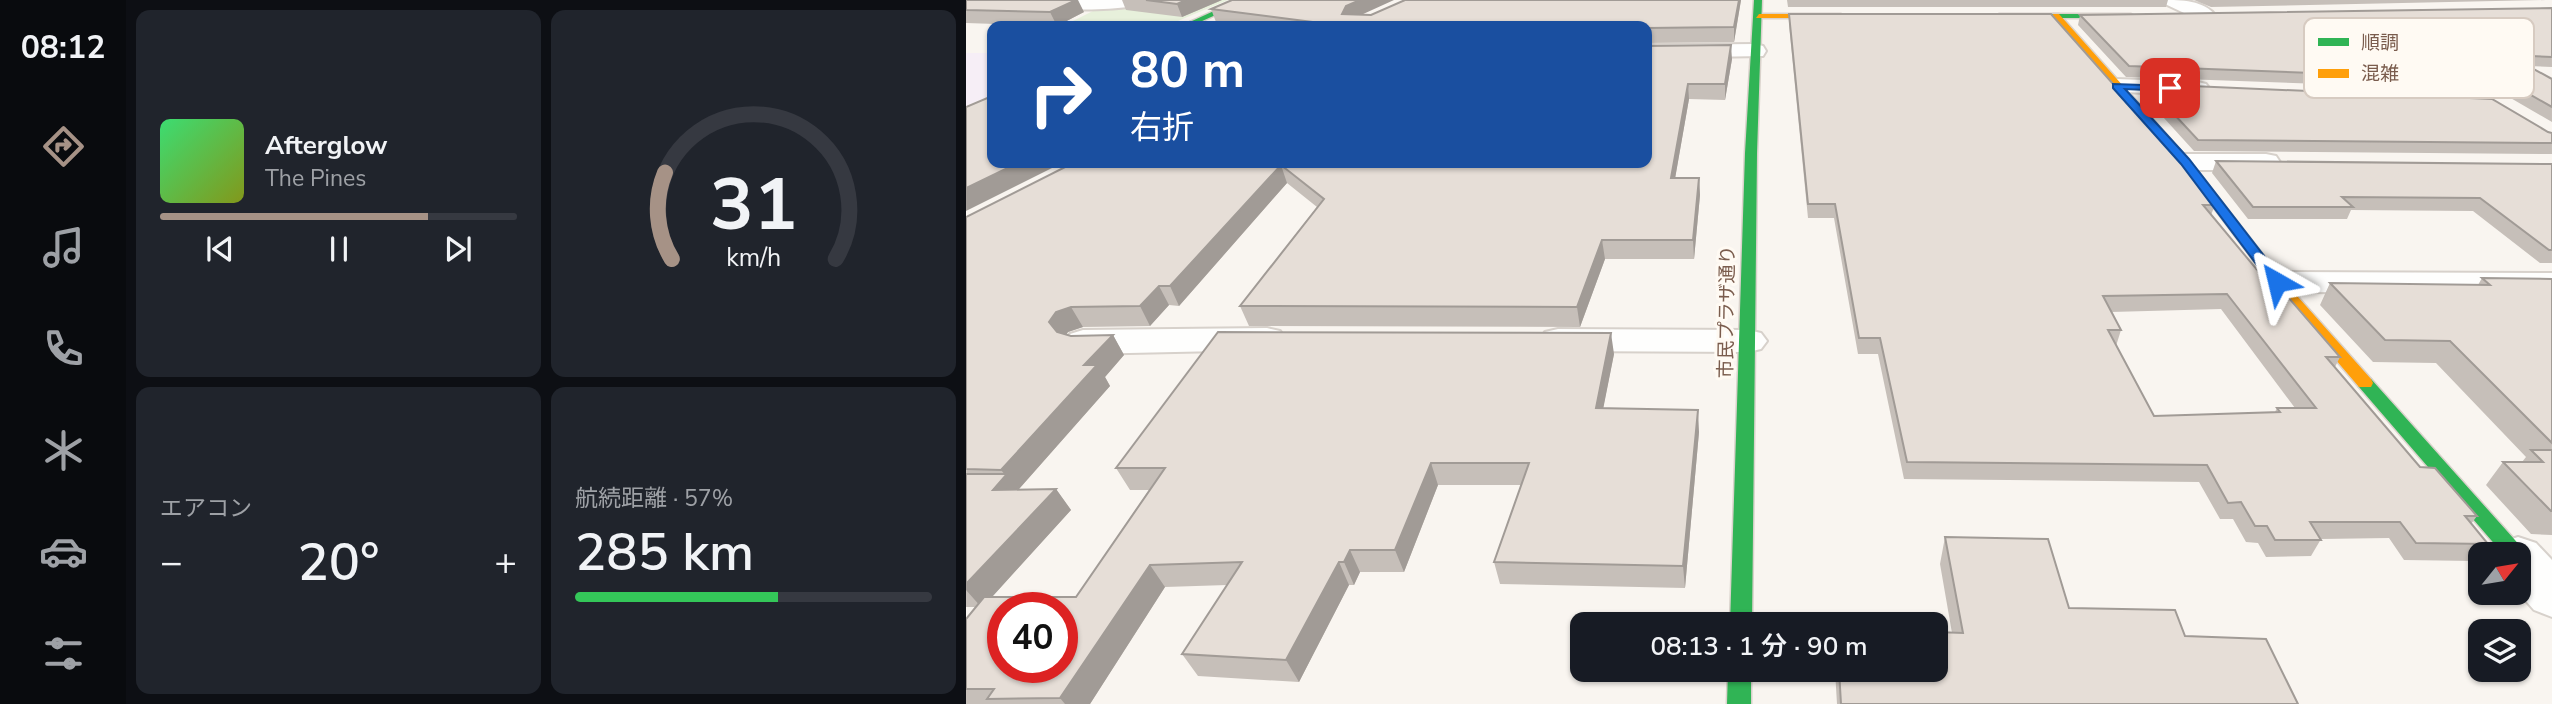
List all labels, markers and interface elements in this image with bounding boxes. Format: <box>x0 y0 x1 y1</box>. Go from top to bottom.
legend <box>2304 18 2534 98</box>
text: 08:12 <box>21 26 105 69</box>
text: 順調 <box>2361 30 2399 56</box>
text: 80 m <box>1130 37 1245 104</box>
icon: right <box>1015 49 1106 140</box>
pin <box>2140 58 2200 118</box>
text: 混雑 <box>2361 61 2399 87</box>
icon: arrive <box>2151 69 2189 107</box>
text: 右折 <box>1130 106 1194 149</box>
icon: directions <box>39 122 88 171</box>
text: Afterglow <box>265 128 388 163</box>
text: 31 <box>710 156 797 256</box>
text: The Pines <box>265 163 366 194</box>
icon: music <box>39 223 88 272</box>
icon: previous <box>201 230 239 268</box>
icon: pause <box>320 230 358 268</box>
icon: next <box>439 230 477 268</box>
text: km/h <box>726 241 781 275</box>
street label: 市民プラザ通り <box>1713 245 1741 379</box>
position arrow <box>2240 245 2314 319</box>
icon: phone <box>39 324 88 373</box>
icon: climate <box>39 426 88 475</box>
text: 航続距離 · 57% <box>575 483 733 514</box>
text: エアコン <box>160 493 252 524</box>
text: 285 km <box>575 517 754 588</box>
icon: car <box>39 527 88 576</box>
text: 20° <box>298 527 379 598</box>
text: − <box>160 537 183 588</box>
text: + <box>494 537 517 588</box>
north arrow <box>2468 542 2530 606</box>
map controls <box>2468 542 2531 682</box>
speed limit sign: 40 <box>987 592 1078 683</box>
button: layers <box>2468 619 2531 682</box>
icon: filters <box>39 629 88 678</box>
text: 08:13 · 1 分 · 90 m <box>1650 629 1868 664</box>

